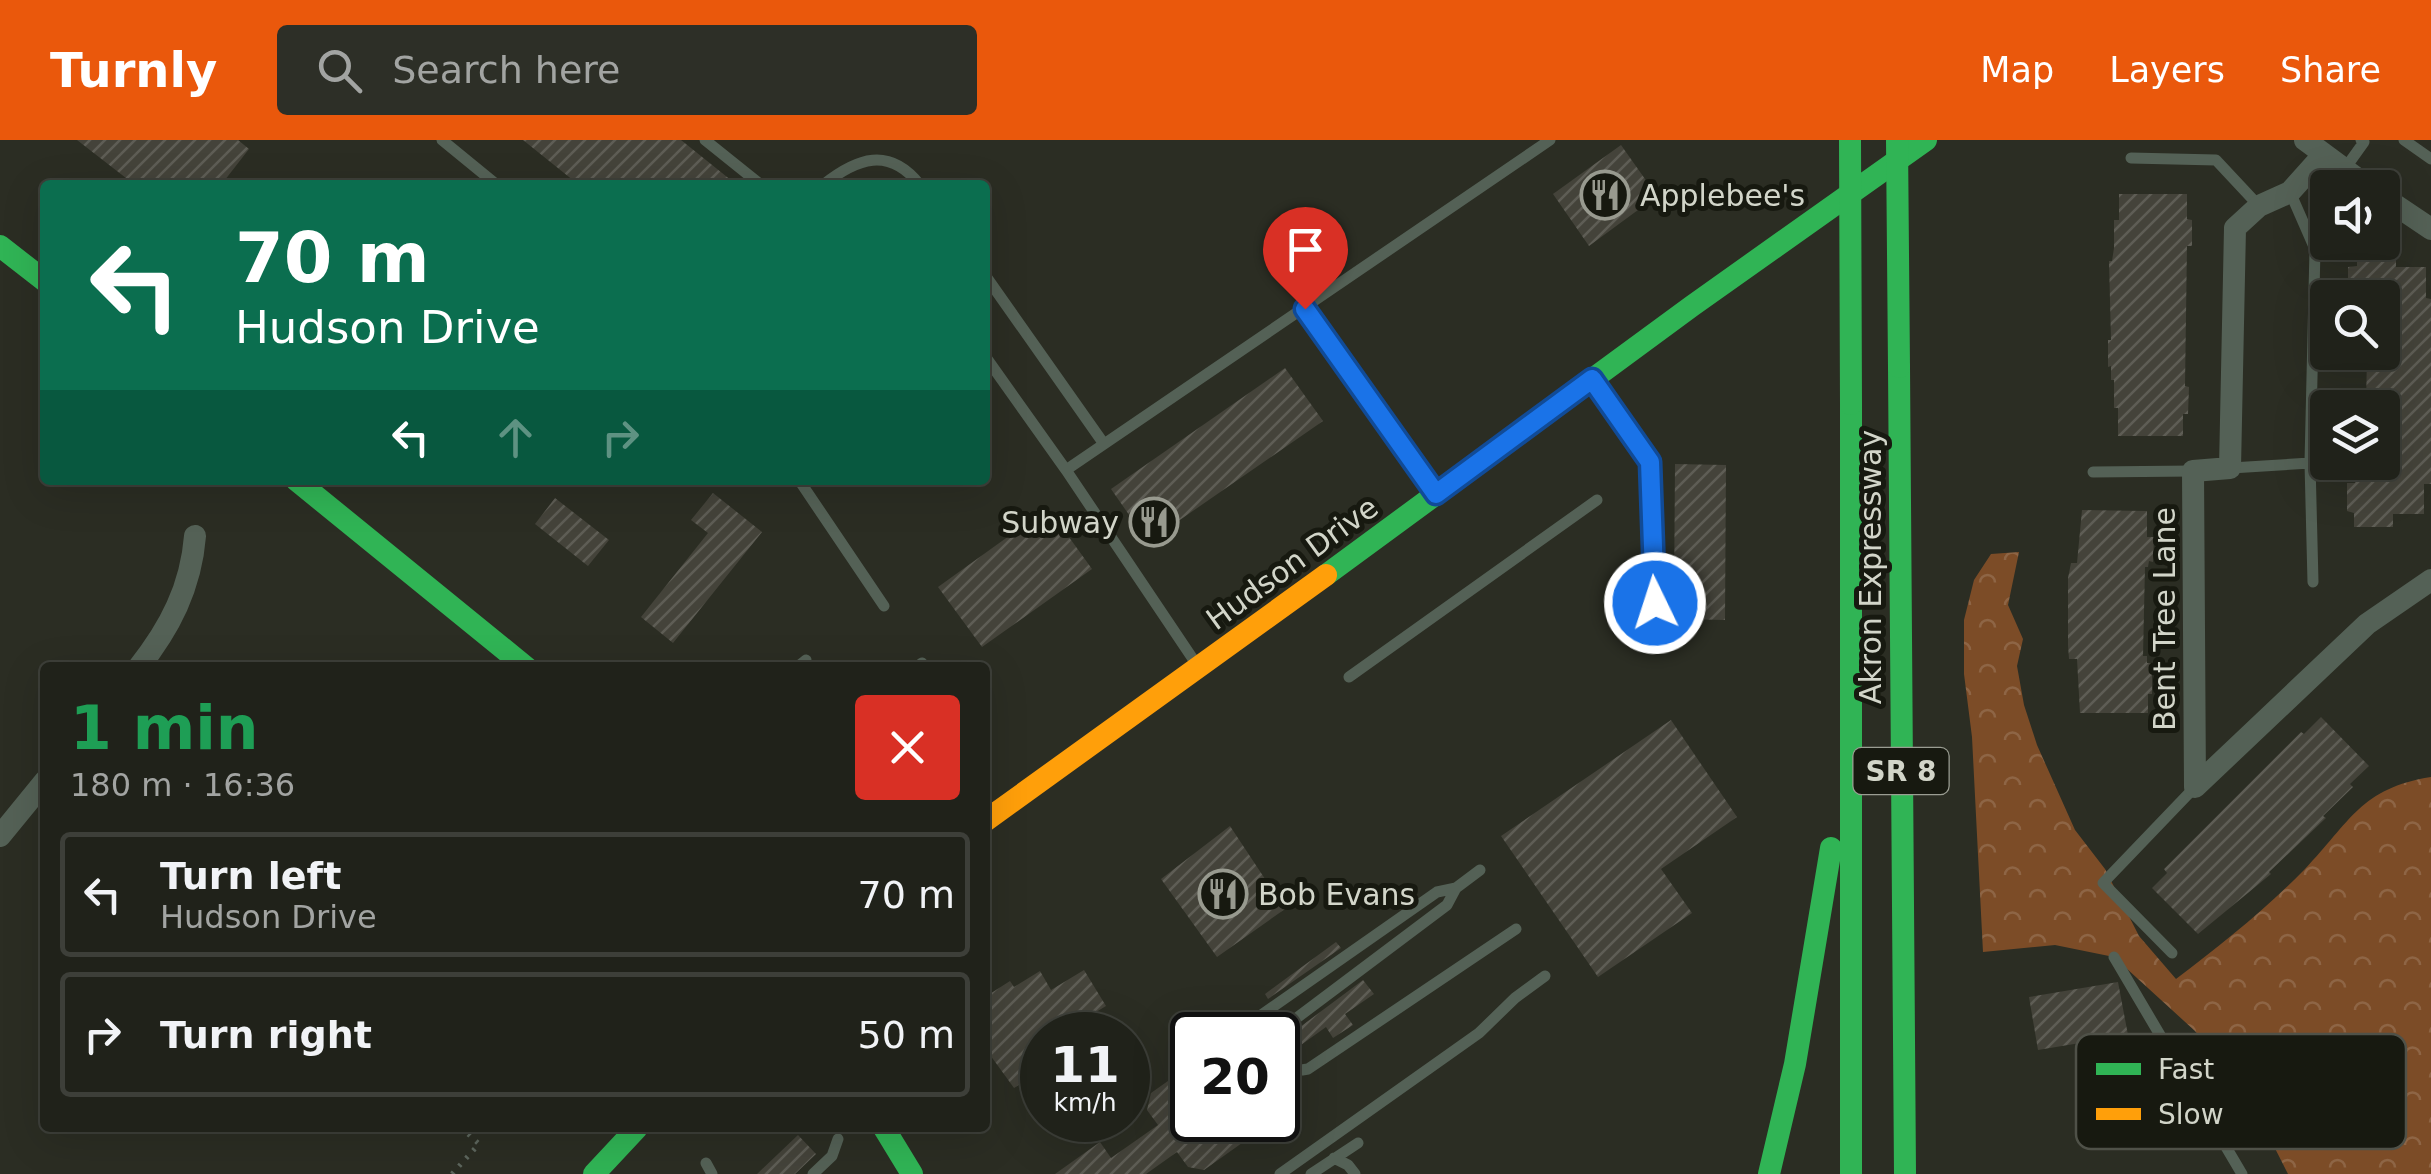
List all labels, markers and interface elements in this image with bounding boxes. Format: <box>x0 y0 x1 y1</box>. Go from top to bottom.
search box <box>277 25 977 115</box>
text: Turnly <box>50 42 217 98</box>
icon: search <box>312 43 367 98</box>
text: Search here <box>392 48 621 92</box>
text: Map <box>1980 50 2054 90</box>
text: Layers <box>2109 50 2225 90</box>
text: Share <box>2280 50 2381 90</box>
restaurant icon: Applebee's <box>1579 169 1631 221</box>
map controls <box>2310 170 2400 480</box>
button: sound <box>2310 170 2400 260</box>
place label: Applebee's <box>1640 178 1805 213</box>
pin <box>1263 207 1348 310</box>
text: 70 m <box>235 217 430 299</box>
icon: left <box>70 220 200 350</box>
icon: arrive <box>1278 222 1333 277</box>
button: search <box>2310 280 2400 370</box>
text: Hudson Drive <box>235 301 540 354</box>
button: layers <box>2310 390 2400 480</box>
icon: left <box>383 410 438 465</box>
icon: ahead <box>488 410 543 465</box>
icon: right <box>593 410 648 465</box>
street label: Akron Expressway <box>1853 430 1888 704</box>
street label: Hudson Drive <box>1200 489 1384 637</box>
restaurant icon: Subway <box>1128 496 1180 548</box>
place label: Subway <box>1001 505 1119 540</box>
street label: Bent Tree Lane <box>2147 507 2182 731</box>
position arrow <box>1603 551 1707 655</box>
text: 1 min <box>70 693 258 763</box>
button: close <box>855 695 960 800</box>
road number: SR 8 <box>1854 748 1948 794</box>
text: 180 m · 16:36 <box>70 766 295 804</box>
text: Turn left <box>160 854 341 898</box>
icon: left <box>75 867 130 922</box>
restaurant icon: Bob Evans <box>1197 868 1249 920</box>
text: 70 m <box>858 873 955 917</box>
place label: Bob Evans <box>1258 877 1415 912</box>
text: Hudson Drive <box>160 898 377 936</box>
icon: right <box>75 1007 130 1062</box>
speed limit sign: 20 <box>1170 1012 1300 1142</box>
text: Turn right <box>160 1013 372 1057</box>
text: 50 m <box>858 1013 955 1057</box>
legend <box>2076 1034 2406 1149</box>
text: 11 <box>1050 1036 1120 1094</box>
text: Fast <box>2158 1053 2214 1086</box>
text: km/h <box>1053 1088 1117 1117</box>
text: Slow <box>2158 1098 2224 1131</box>

